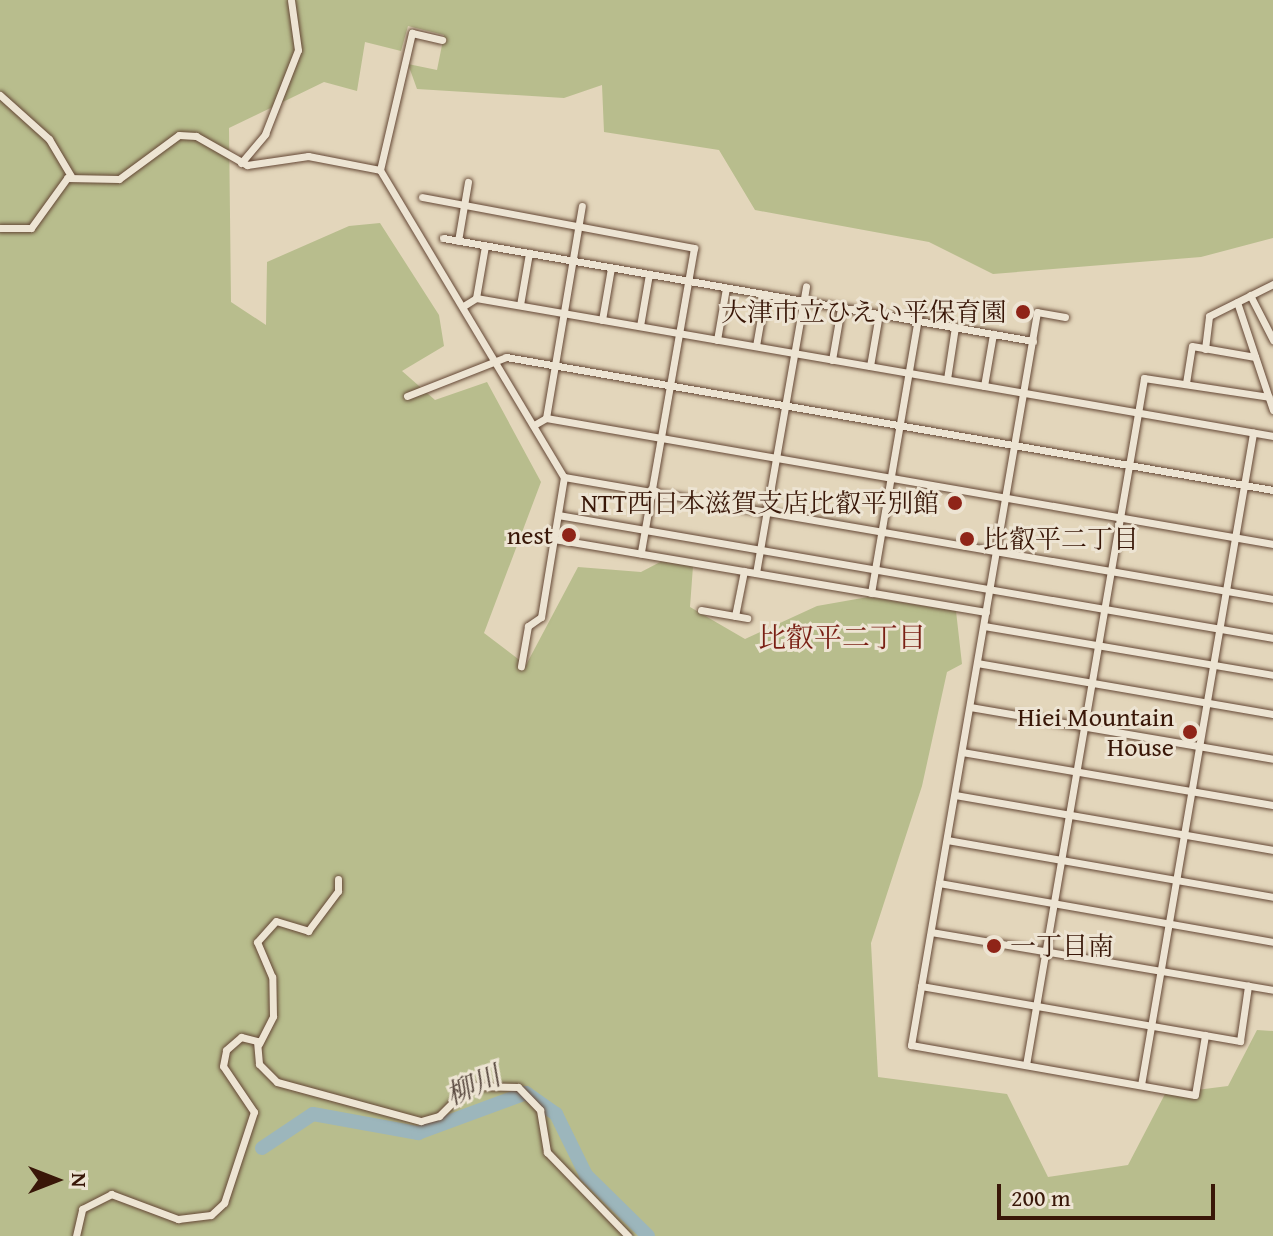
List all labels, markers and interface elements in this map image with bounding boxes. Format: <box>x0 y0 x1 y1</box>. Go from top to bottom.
place label: 大津市立ひえい平保育園 <box>721 296 1007 328</box>
marker: 大津市立ひえい平保育園 <box>1014 303 1032 321</box>
place label: NTT西日本滋賀支店比叡平別館 <box>581 487 939 519</box>
marker: NTT西日本滋賀支店比叡平別館 <box>946 494 964 512</box>
place label: nest <box>507 519 553 551</box>
place label: 比叡平二丁目 <box>983 523 1139 555</box>
marker: nest <box>560 526 578 544</box>
marker: 比叡平二丁目 <box>958 530 976 548</box>
district label: 比叡平二丁目 <box>758 620 926 654</box>
place label: Hiei Mountain House <box>1018 701 1174 762</box>
marker: Hiei Mountain House <box>1181 723 1199 741</box>
place label: 一丁目南 <box>1010 930 1114 962</box>
marker: 一丁目南 <box>985 937 1003 955</box>
water label: 柳川 <box>441 1058 505 1112</box>
north arrow <box>16 1140 96 1220</box>
scale bar <box>1001 1168 1219 1218</box>
text: N <box>64 1173 96 1187</box>
text: 200 m <box>1011 1180 1071 1215</box>

